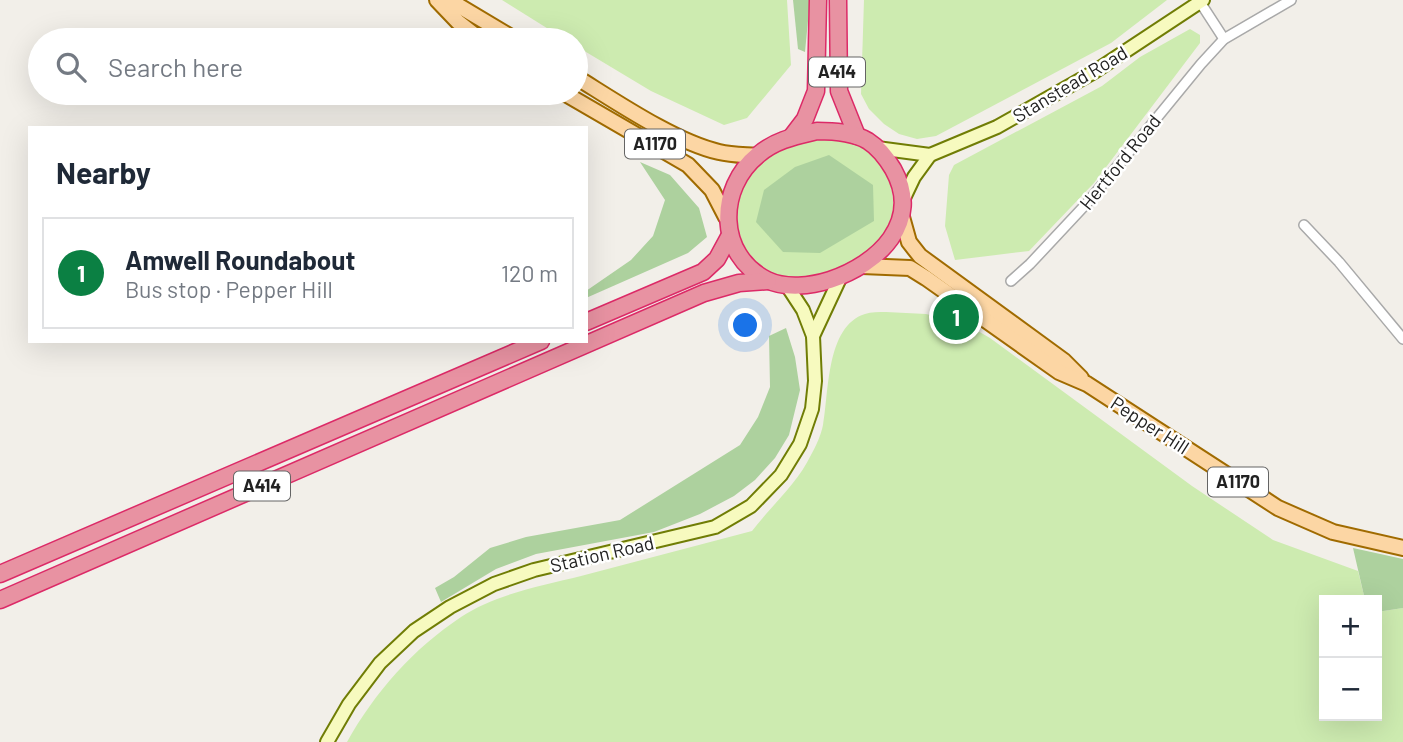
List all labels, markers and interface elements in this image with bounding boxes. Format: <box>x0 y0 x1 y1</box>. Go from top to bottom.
search box <box>28 28 588 105</box>
street label: Stanstead Road <box>1008 40 1131 127</box>
icon: search <box>52 48 90 86</box>
text: Search here <box>108 51 243 82</box>
road number: A414 <box>809 58 865 86</box>
street label: Hertford Road <box>1074 109 1165 214</box>
road number: A1170 <box>625 130 685 159</box>
text: Nearby <box>56 154 151 190</box>
text: Amwell Roundabout <box>125 244 355 275</box>
text: 1 <box>77 259 85 287</box>
text: 120 m <box>501 259 558 287</box>
text: Bus stop · Pepper Hill <box>125 275 333 303</box>
pin: 1 <box>933 291 979 343</box>
your location <box>728 308 762 342</box>
street label: Pepper Hill <box>1107 391 1194 458</box>
road number: A1170 <box>1208 468 1268 496</box>
road number: A414 <box>234 472 290 500</box>
street label: Station Road <box>548 530 656 577</box>
map controls <box>1319 595 1382 721</box>
button: + <box>1319 595 1382 658</box>
button: − <box>1319 658 1382 721</box>

